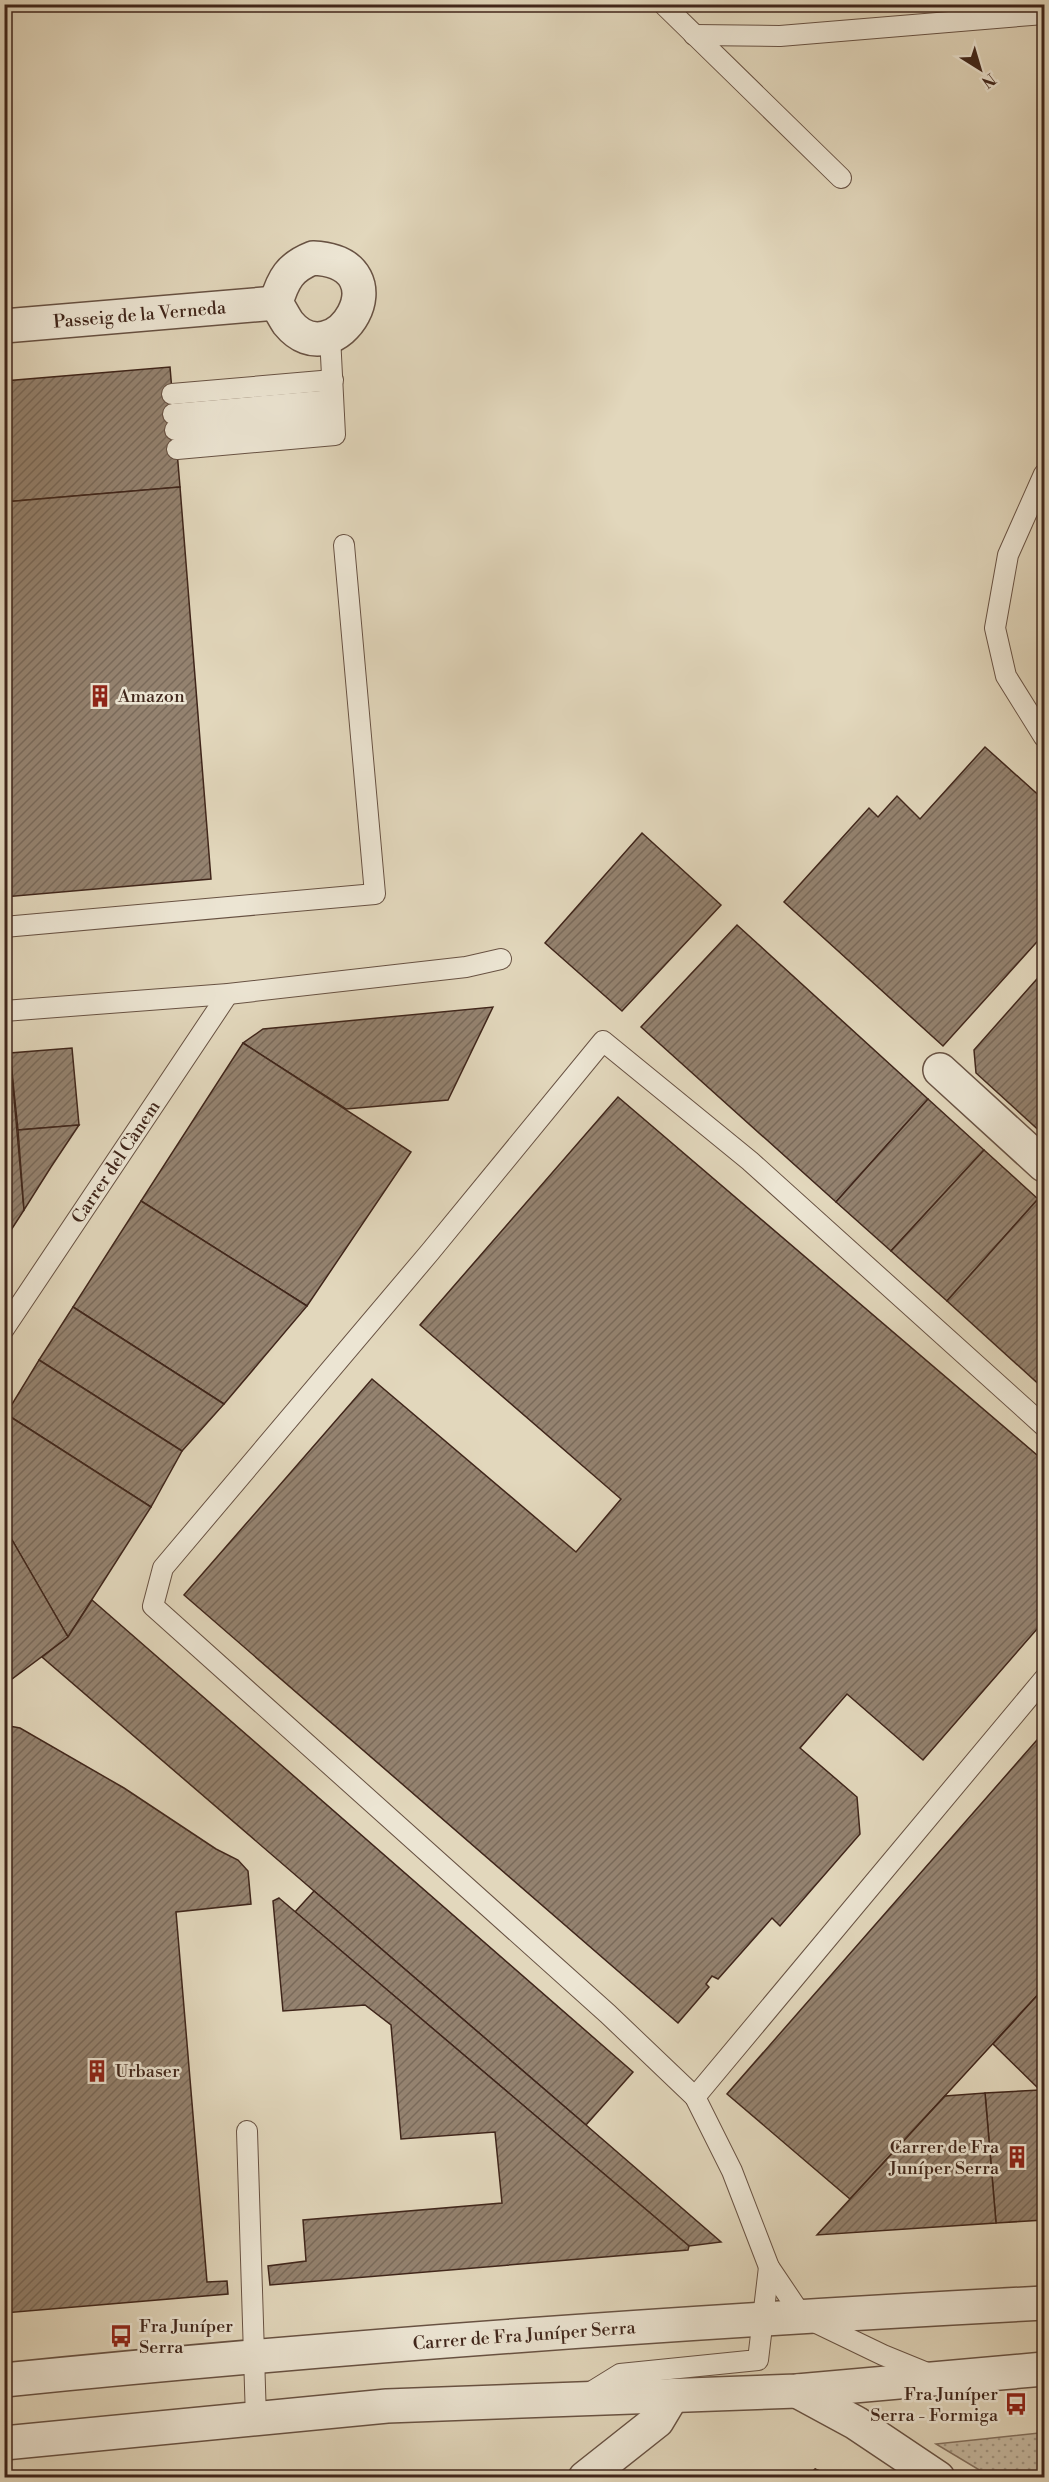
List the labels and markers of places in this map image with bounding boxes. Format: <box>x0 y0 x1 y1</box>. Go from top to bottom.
building icon: Amazon <box>87 683 113 709</box>
place label: Amazon <box>117 685 185 708</box>
building icon: Urbaser <box>84 2058 110 2084</box>
place label: Urbaser <box>115 2060 180 2083</box>
place label: Carrer de Fra Juníper Serra <box>888 2136 1000 2180</box>
building icon: Carrer de Fra Juníper Serra <box>1004 2144 1030 2170</box>
place label: Fra Juníper Serra <box>139 2315 233 2359</box>
bus stop icon: Fra Juníper Serra <box>108 2323 134 2349</box>
place label: Fra Juníper Serra - Formiga <box>870 2383 999 2427</box>
bus stop icon: Fra Juníper Serra - Formiga <box>1003 2391 1029 2417</box>

